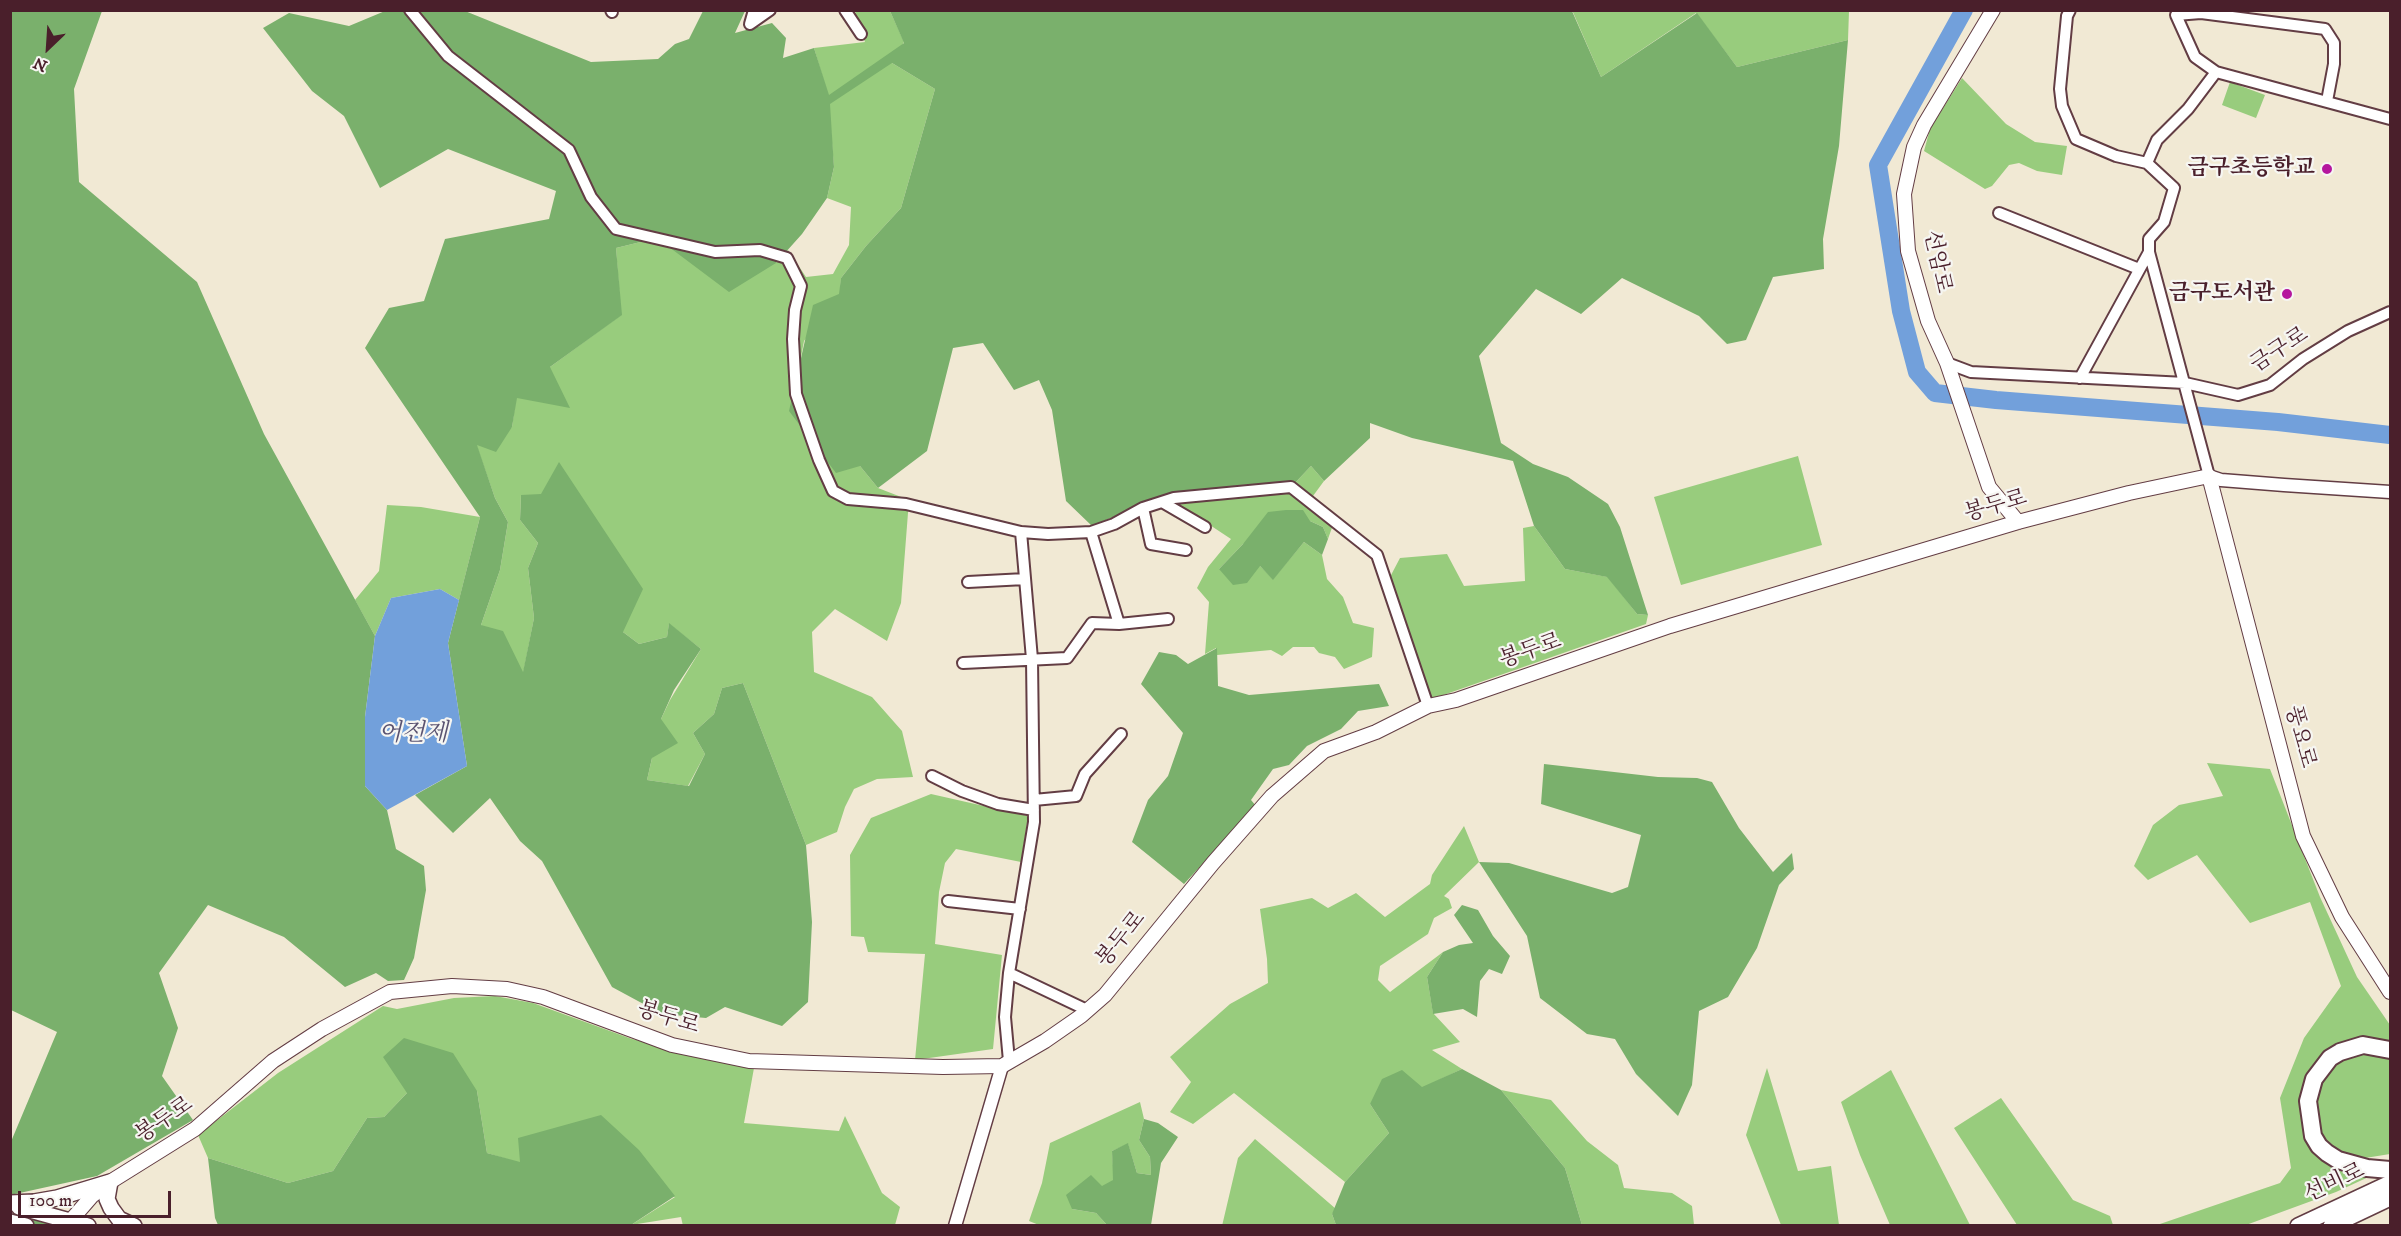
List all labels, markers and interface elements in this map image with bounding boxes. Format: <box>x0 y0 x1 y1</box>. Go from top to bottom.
north arrow <box>18 18 78 78</box>
text: N <box>30 52 51 76</box>
place label: 금구초등학교 <box>2187 156 2315 182</box>
marker: 금구초등학교 <box>2320 162 2334 176</box>
street label: 선암로 <box>1916 228 1956 296</box>
place label: 금구도서관 <box>2169 281 2275 307</box>
marker: 금구도서관 <box>2280 287 2294 301</box>
street label: 금구로 <box>2246 323 2314 379</box>
street label: 봉두로 <box>1962 486 2030 528</box>
street label: 봉두로 <box>1497 629 1565 675</box>
street label: 풍요로 <box>2278 703 2320 771</box>
water label: 어전제 <box>378 721 448 749</box>
street label: 봉두로 <box>1092 907 1152 973</box>
street label: 봉두로 <box>634 997 702 1041</box>
street label: 봉두로 <box>131 1092 199 1150</box>
street label: 선비로 <box>2301 1159 2369 1209</box>
scale bar <box>21 1179 174 1217</box>
text: 100 m <box>29 1190 72 1212</box>

